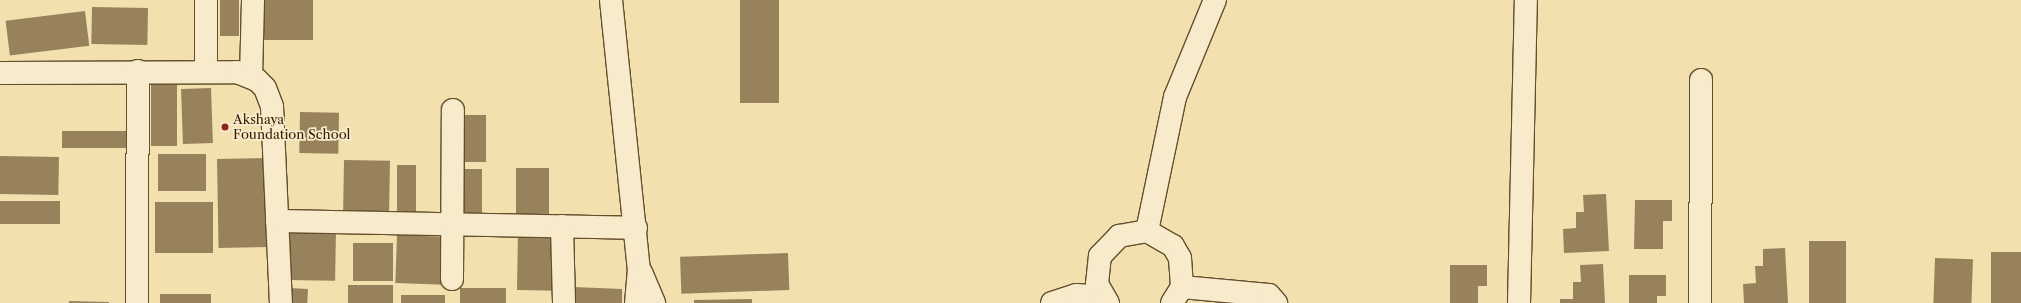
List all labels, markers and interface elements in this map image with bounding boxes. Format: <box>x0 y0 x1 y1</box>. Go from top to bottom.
place label: Akshaya Foundation School <box>233 112 350 143</box>
marker: Akshaya Foundation School <box>220 122 230 132</box>

